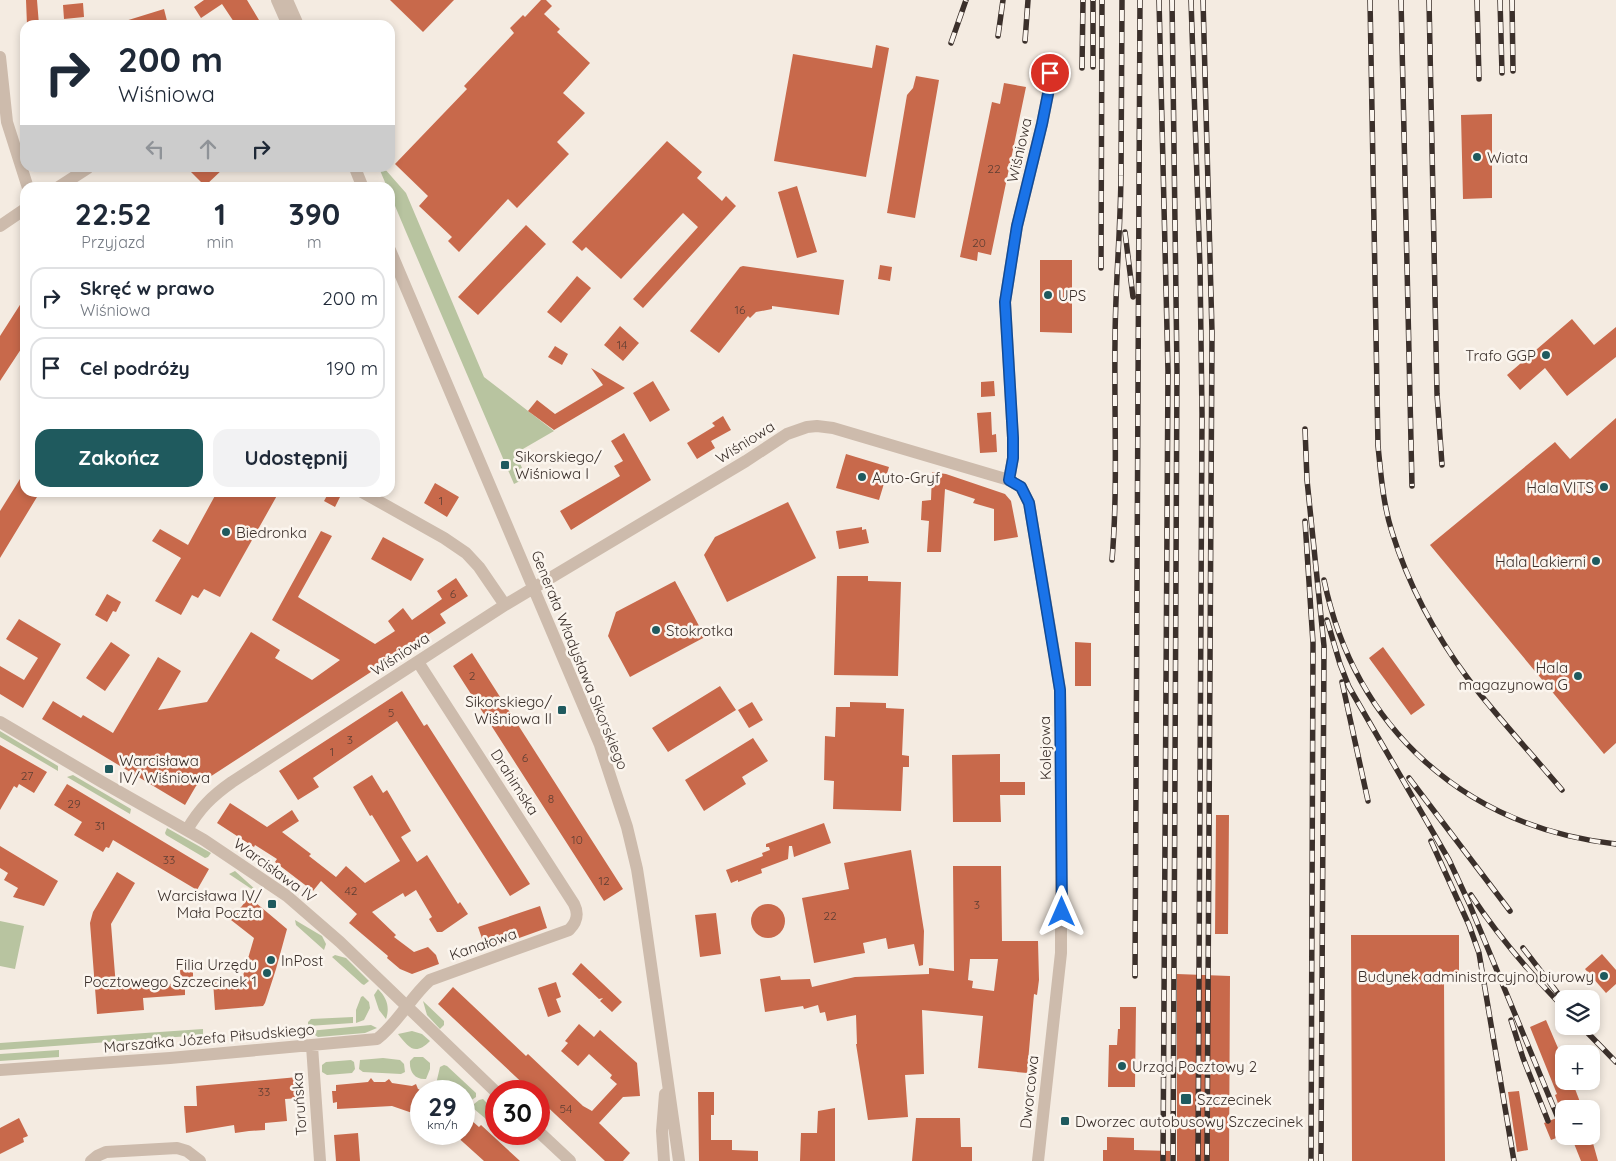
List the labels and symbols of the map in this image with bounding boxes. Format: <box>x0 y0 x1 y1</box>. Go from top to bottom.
pin <box>1029 52 1071 94</box>
street label: Wiśniowa <box>1002 116 1036 184</box>
place label: Wiata <box>1487 148 1528 167</box>
marker: Wiata <box>1471 151 1483 163</box>
house number: 22 <box>987 161 1001 176</box>
house number: 20 <box>972 235 986 250</box>
place label: UPS <box>1058 286 1086 305</box>
marker: UPS <box>1042 289 1054 301</box>
house number: 16 <box>735 302 746 317</box>
house number: 14 <box>617 337 627 352</box>
place label: Trafo GGP <box>1465 346 1536 365</box>
marker: Trafo GGP <box>1540 349 1552 361</box>
street label: Wiśniowa <box>712 416 778 468</box>
place label: Sikorskiego/ Wiśniowa I <box>515 447 602 483</box>
marker: Sikorskiego/ Wiśniowa I <box>499 459 511 471</box>
place label: Auto-Gryf <box>872 468 941 487</box>
marker: Auto-Gryf <box>856 471 868 483</box>
place label: Hala VITS <box>1526 478 1594 497</box>
marker: Hala VITS <box>1598 481 1610 493</box>
house number: 1 <box>439 493 443 508</box>
place label: Biedronka <box>236 523 307 542</box>
marker: Biedronka <box>220 526 232 538</box>
street label: Generała Władysława Sikorskiego <box>527 548 633 772</box>
place label: Hala Lakierni <box>1495 552 1586 571</box>
marker: Hala Lakierni <box>1590 555 1602 567</box>
house number: 6 <box>450 586 457 601</box>
place label: Stokrotka <box>666 621 733 640</box>
marker: Stokrotka <box>650 624 662 636</box>
street label: Wiśniowa <box>367 628 433 680</box>
place label: Hala magazynowa G <box>1458 658 1568 694</box>
house number: 2 <box>469 668 476 683</box>
marker: Hala magazynowa G <box>1572 670 1584 682</box>
place label: Sikorskiego/ Wiśniowa II <box>465 692 552 728</box>
marker: Sikorskiego/ Wiśniowa II <box>556 704 568 716</box>
house number: 5 <box>388 705 394 720</box>
street label: Kolejowa <box>1035 716 1055 780</box>
house number: 3 <box>347 732 353 747</box>
house number: 1 <box>330 744 334 759</box>
street label: Drahimska <box>487 745 543 819</box>
house number: 6 <box>522 750 529 765</box>
place label: Warcisława IV/ Wiśniowa <box>119 751 210 787</box>
marker: Warcisława IV/ Wiśniowa <box>103 763 115 775</box>
house number: 27 <box>21 768 33 783</box>
house number: 8 <box>548 791 554 806</box>
house number: 29 <box>67 796 81 811</box>
house number: 31 <box>95 818 105 833</box>
house number: 10 <box>571 832 583 847</box>
street label: Warcisława IV <box>230 834 320 906</box>
house number: 33 <box>163 852 175 867</box>
house number: 12 <box>598 873 610 888</box>
house number: 42 <box>345 883 358 898</box>
position arrow <box>1035 885 1087 937</box>
place label: Warcisława IV/ Mała Poczta <box>157 886 262 922</box>
house number: 3 <box>974 897 980 912</box>
marker: Warcisława IV/ Mała Poczta <box>266 898 278 910</box>
house number: 22 <box>823 908 837 923</box>
street label: Kanałowa <box>447 924 519 964</box>
place label: InPost <box>281 951 323 970</box>
marker: InPost <box>265 954 277 966</box>
place label: Filia Urzędu Pocztowego Szczecinek 1 <box>84 955 257 991</box>
marker: Filia Urzędu Pocztowego Szczecinek 1 <box>261 967 273 979</box>
place label: Budynek administracyjno biurowy <box>1358 967 1594 986</box>
marker: Budynek administracyjno biurowy <box>1598 970 1610 982</box>
street label: Marszałka Józefa Piłsudskiego <box>103 1019 315 1057</box>
street label: Dworcowa <box>1016 1054 1042 1130</box>
place label: Urząd Pocztowy 2 <box>1132 1057 1257 1076</box>
marker: Urząd Pocztowy 2 <box>1116 1060 1128 1072</box>
street label: Toruńska <box>287 1072 311 1136</box>
speed limit sign: 30 <box>485 1080 550 1145</box>
house number: 33 <box>258 1084 270 1099</box>
place label: Szczecinek <box>1197 1090 1272 1109</box>
marker: Szczecinek <box>1179 1092 1193 1106</box>
house number: 54 <box>560 1101 572 1116</box>
place label: Dworzec autobusowy Szczecinek <box>1075 1112 1303 1131</box>
marker: Dworzec autobusowy Szczecinek <box>1059 1115 1071 1127</box>

